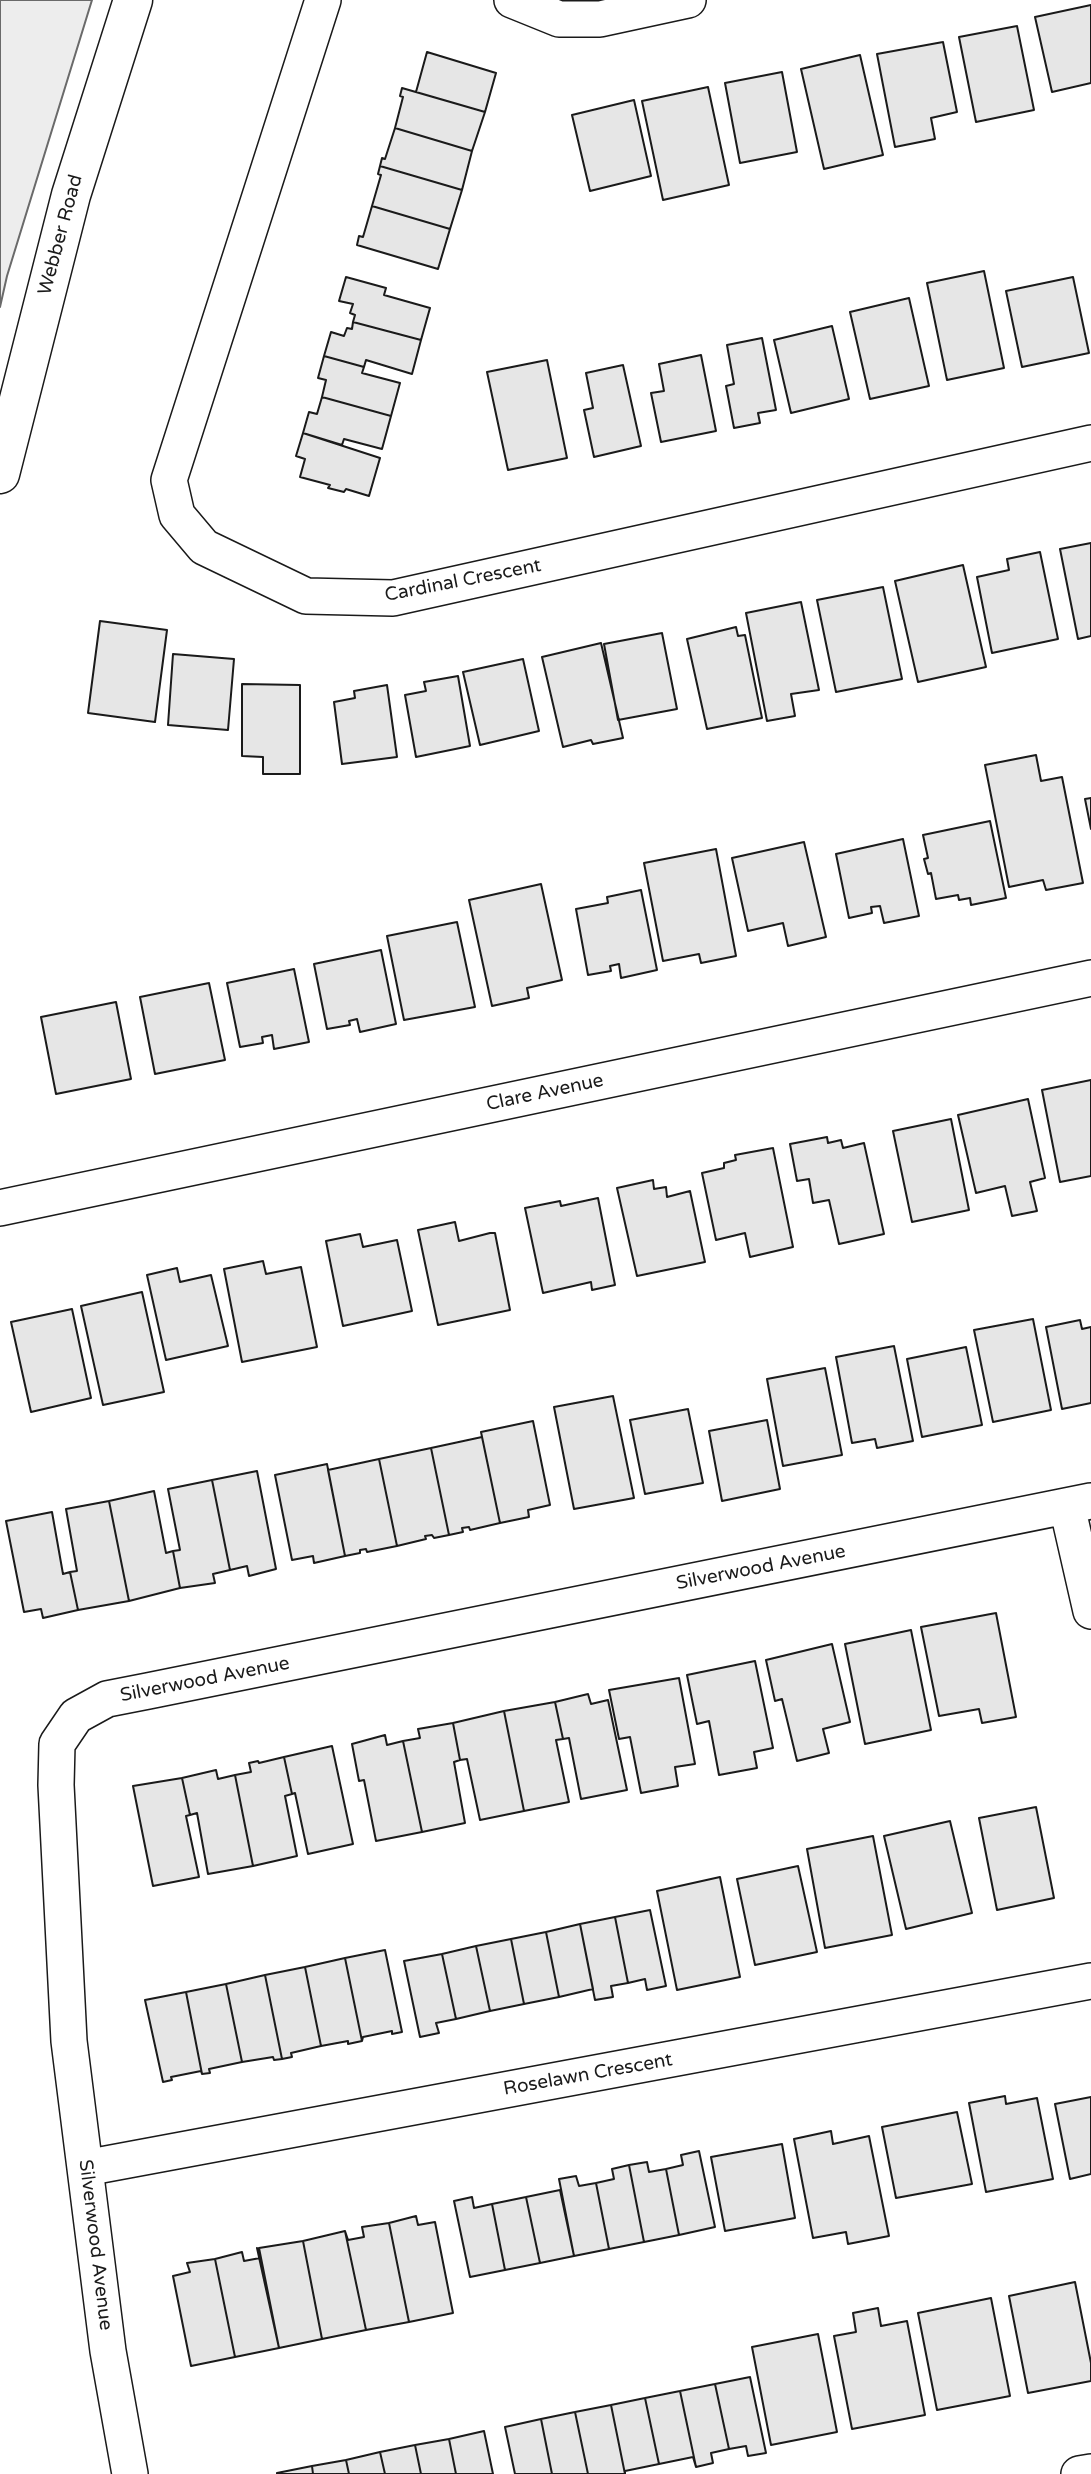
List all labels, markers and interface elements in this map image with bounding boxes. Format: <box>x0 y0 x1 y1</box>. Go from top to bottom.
street label: Webber Road <box>34 172 88 298</box>
street label: Cardinal Crescent <box>383 555 543 607</box>
street label: Clare Avenue <box>484 1069 606 1117</box>
street label: Silverwood Avenue <box>674 1540 848 1596</box>
street label: Silverwood Avenue <box>118 1652 292 1708</box>
street label: Roselawn Crescent <box>502 2049 674 2101</box>
street label: Silverwood Avenue <box>73 2158 117 2332</box>

